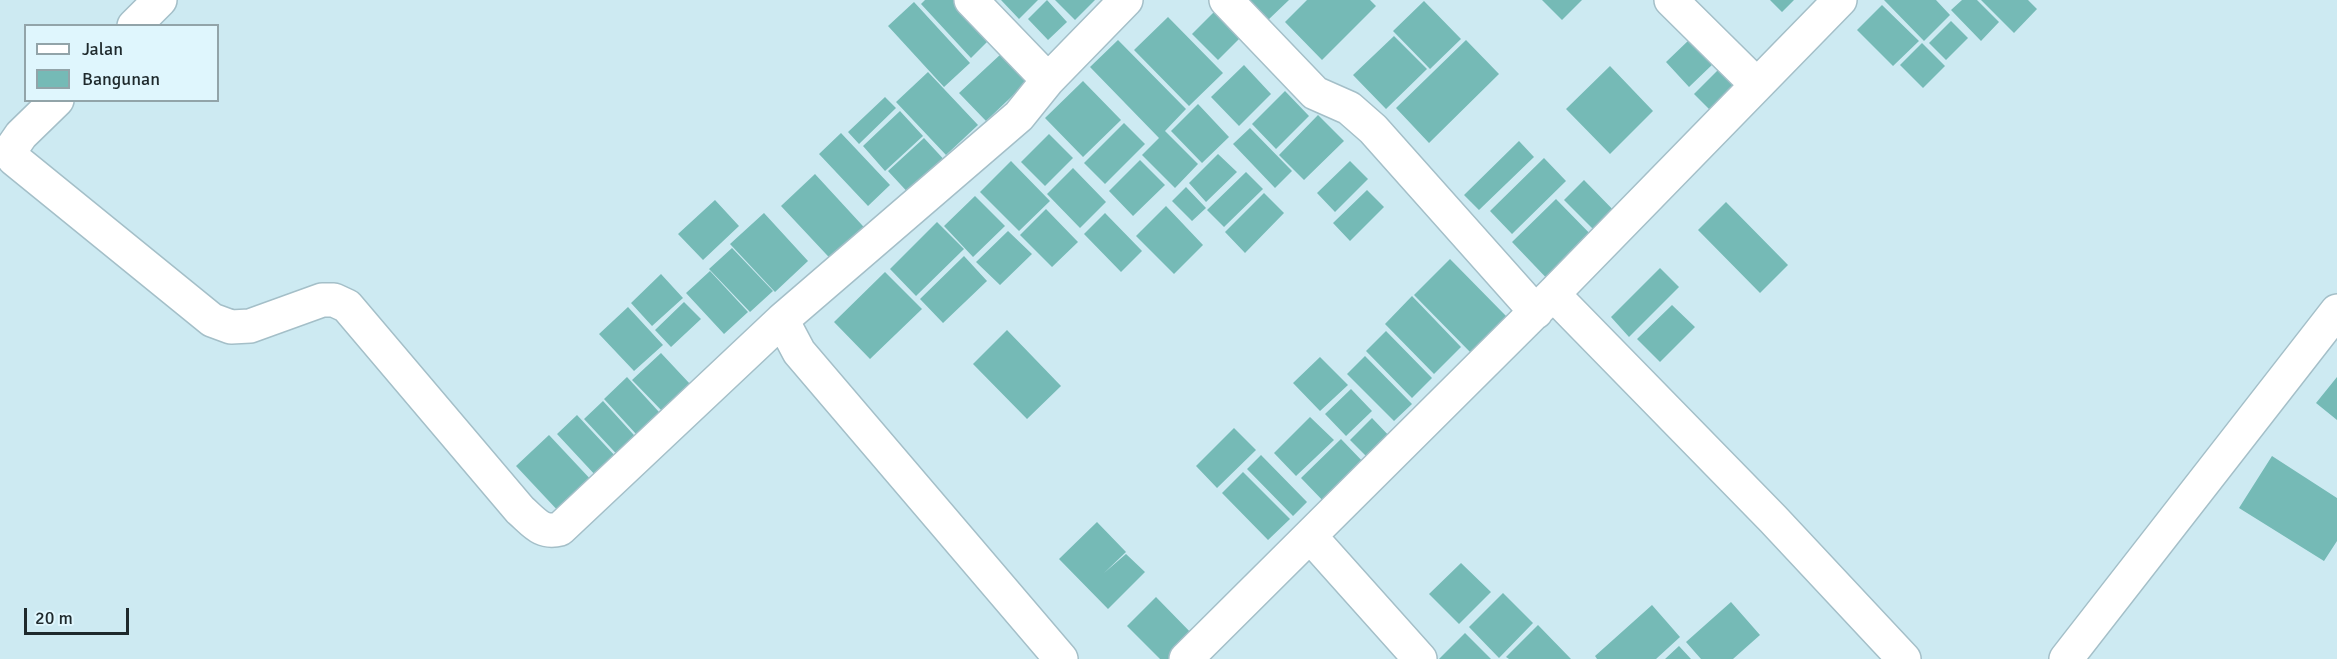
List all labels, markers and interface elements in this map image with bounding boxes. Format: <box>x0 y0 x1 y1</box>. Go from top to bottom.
legend <box>24 24 219 102</box>
text: Jalan <box>82 38 123 60</box>
text: Bangunan <box>82 68 160 90</box>
scale bar <box>27 596 132 634</box>
text: 20 m <box>35 607 73 629</box>

